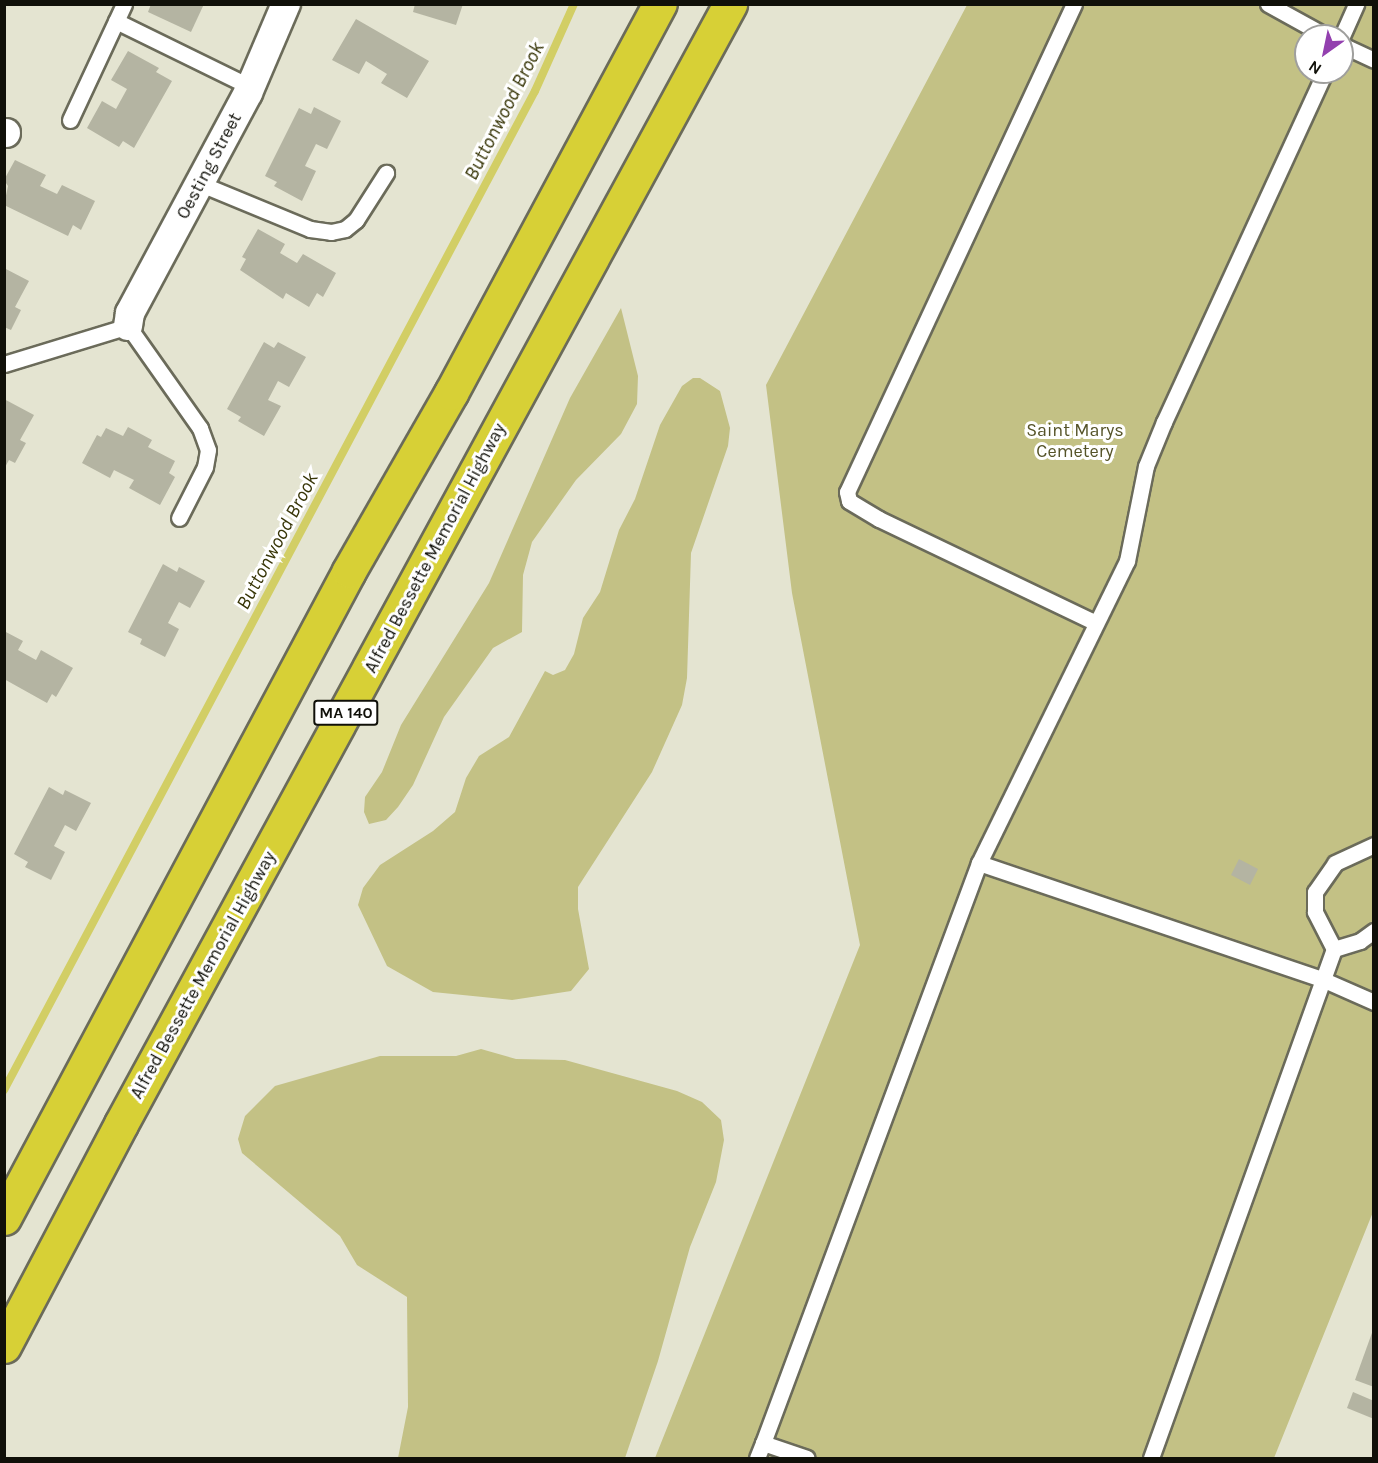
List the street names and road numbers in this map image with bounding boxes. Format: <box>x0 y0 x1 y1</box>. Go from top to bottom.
street label: Oesting Street <box>172 109 246 223</box>
street label: Alfred Bessette Memorial Highway <box>360 419 510 677</box>
road number: MA 140 <box>313 700 379 726</box>
street label: Alfred Bessette Memorial Highway <box>126 847 280 1103</box>

